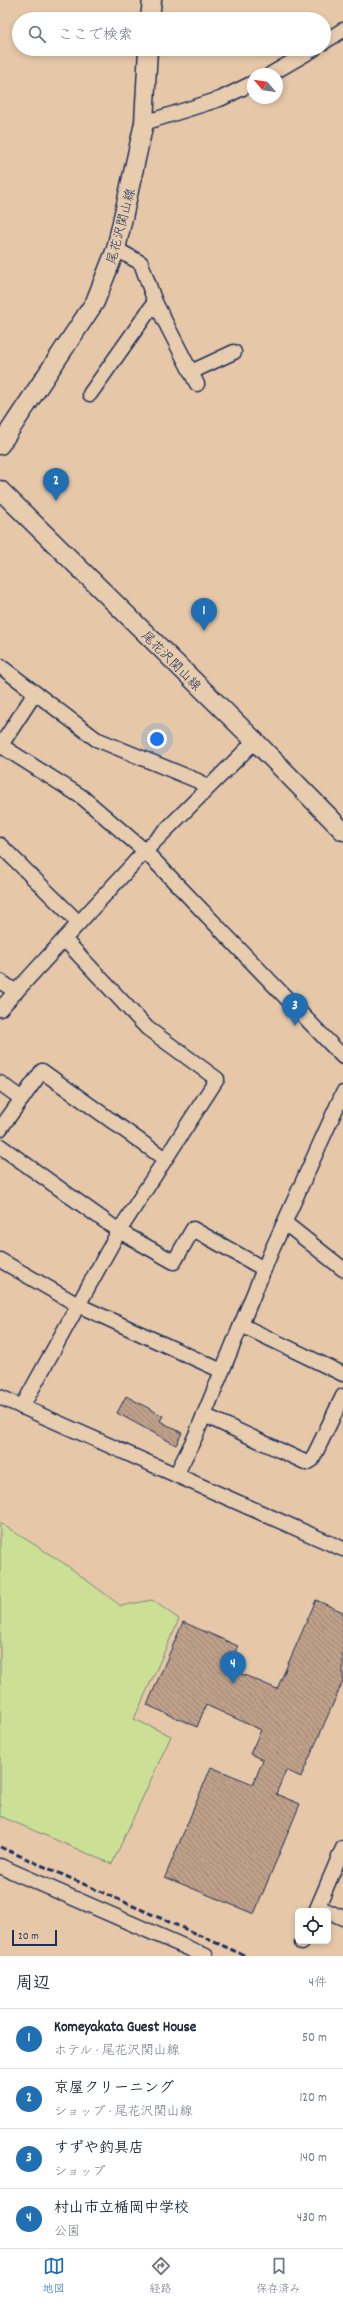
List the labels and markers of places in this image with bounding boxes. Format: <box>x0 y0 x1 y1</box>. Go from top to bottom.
pin: 2 <box>43 468 69 501</box>
pin: 1 <box>191 598 217 631</box>
pin: 3 <box>282 993 308 1026</box>
pin: 4 <box>220 1651 246 1684</box>

